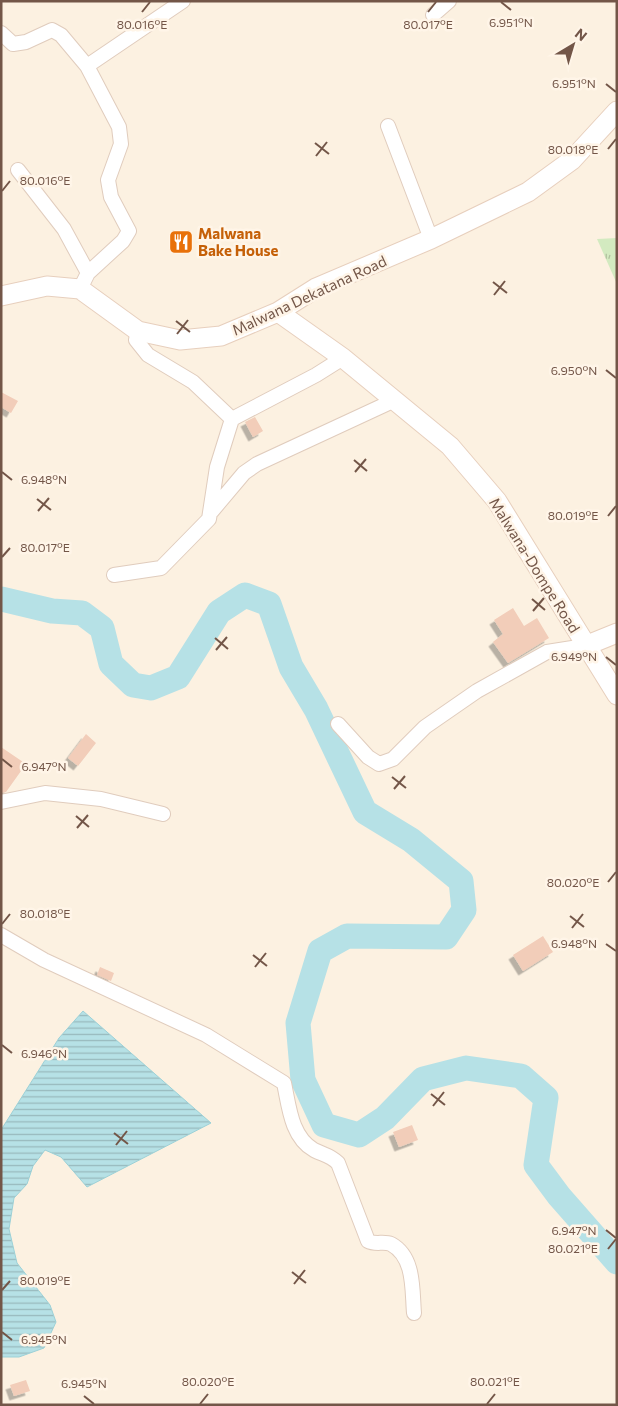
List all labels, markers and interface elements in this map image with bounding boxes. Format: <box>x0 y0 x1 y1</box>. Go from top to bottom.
text: 6.951°N <box>489 15 533 29</box>
text: 80.016°E <box>117 17 167 31</box>
text: 80.017°E <box>403 17 453 31</box>
north arrow <box>548 20 598 70</box>
text: N <box>572 24 591 44</box>
text: 6.951°N <box>552 76 596 90</box>
text: 80.018°E <box>548 142 598 156</box>
text: 80.016°E <box>20 173 70 187</box>
place label: Malwana Bake House <box>198 224 279 259</box>
restaurant icon: Malwana Bake House <box>168 229 194 255</box>
street label: Malwana Dekatana Road <box>229 251 389 339</box>
text: 6.950°N <box>551 363 597 377</box>
text: 6.948°N <box>21 472 67 486</box>
street label: Malwana-Dompe Road <box>486 494 584 636</box>
text: 80.019°E <box>548 508 598 522</box>
text: 80.017°E <box>20 540 70 554</box>
text: 6.949°N <box>551 649 597 663</box>
text: 6.947°N <box>21 759 67 773</box>
text: 80.020°E <box>547 875 599 889</box>
text: 80.018°E <box>20 906 70 920</box>
text: 6.948°N <box>551 936 597 950</box>
text: 6.946°N <box>21 1046 67 1060</box>
text: 6.947°N <box>551 1223 597 1237</box>
text: 80.021°E <box>548 1241 598 1255</box>
text: 80.019°E <box>20 1273 70 1287</box>
text: 6.945°N <box>21 1332 67 1346</box>
text: 80.020°E <box>182 1374 234 1388</box>
text: 80.021°E <box>470 1374 520 1388</box>
text: 6.945°N <box>61 1376 107 1390</box>

